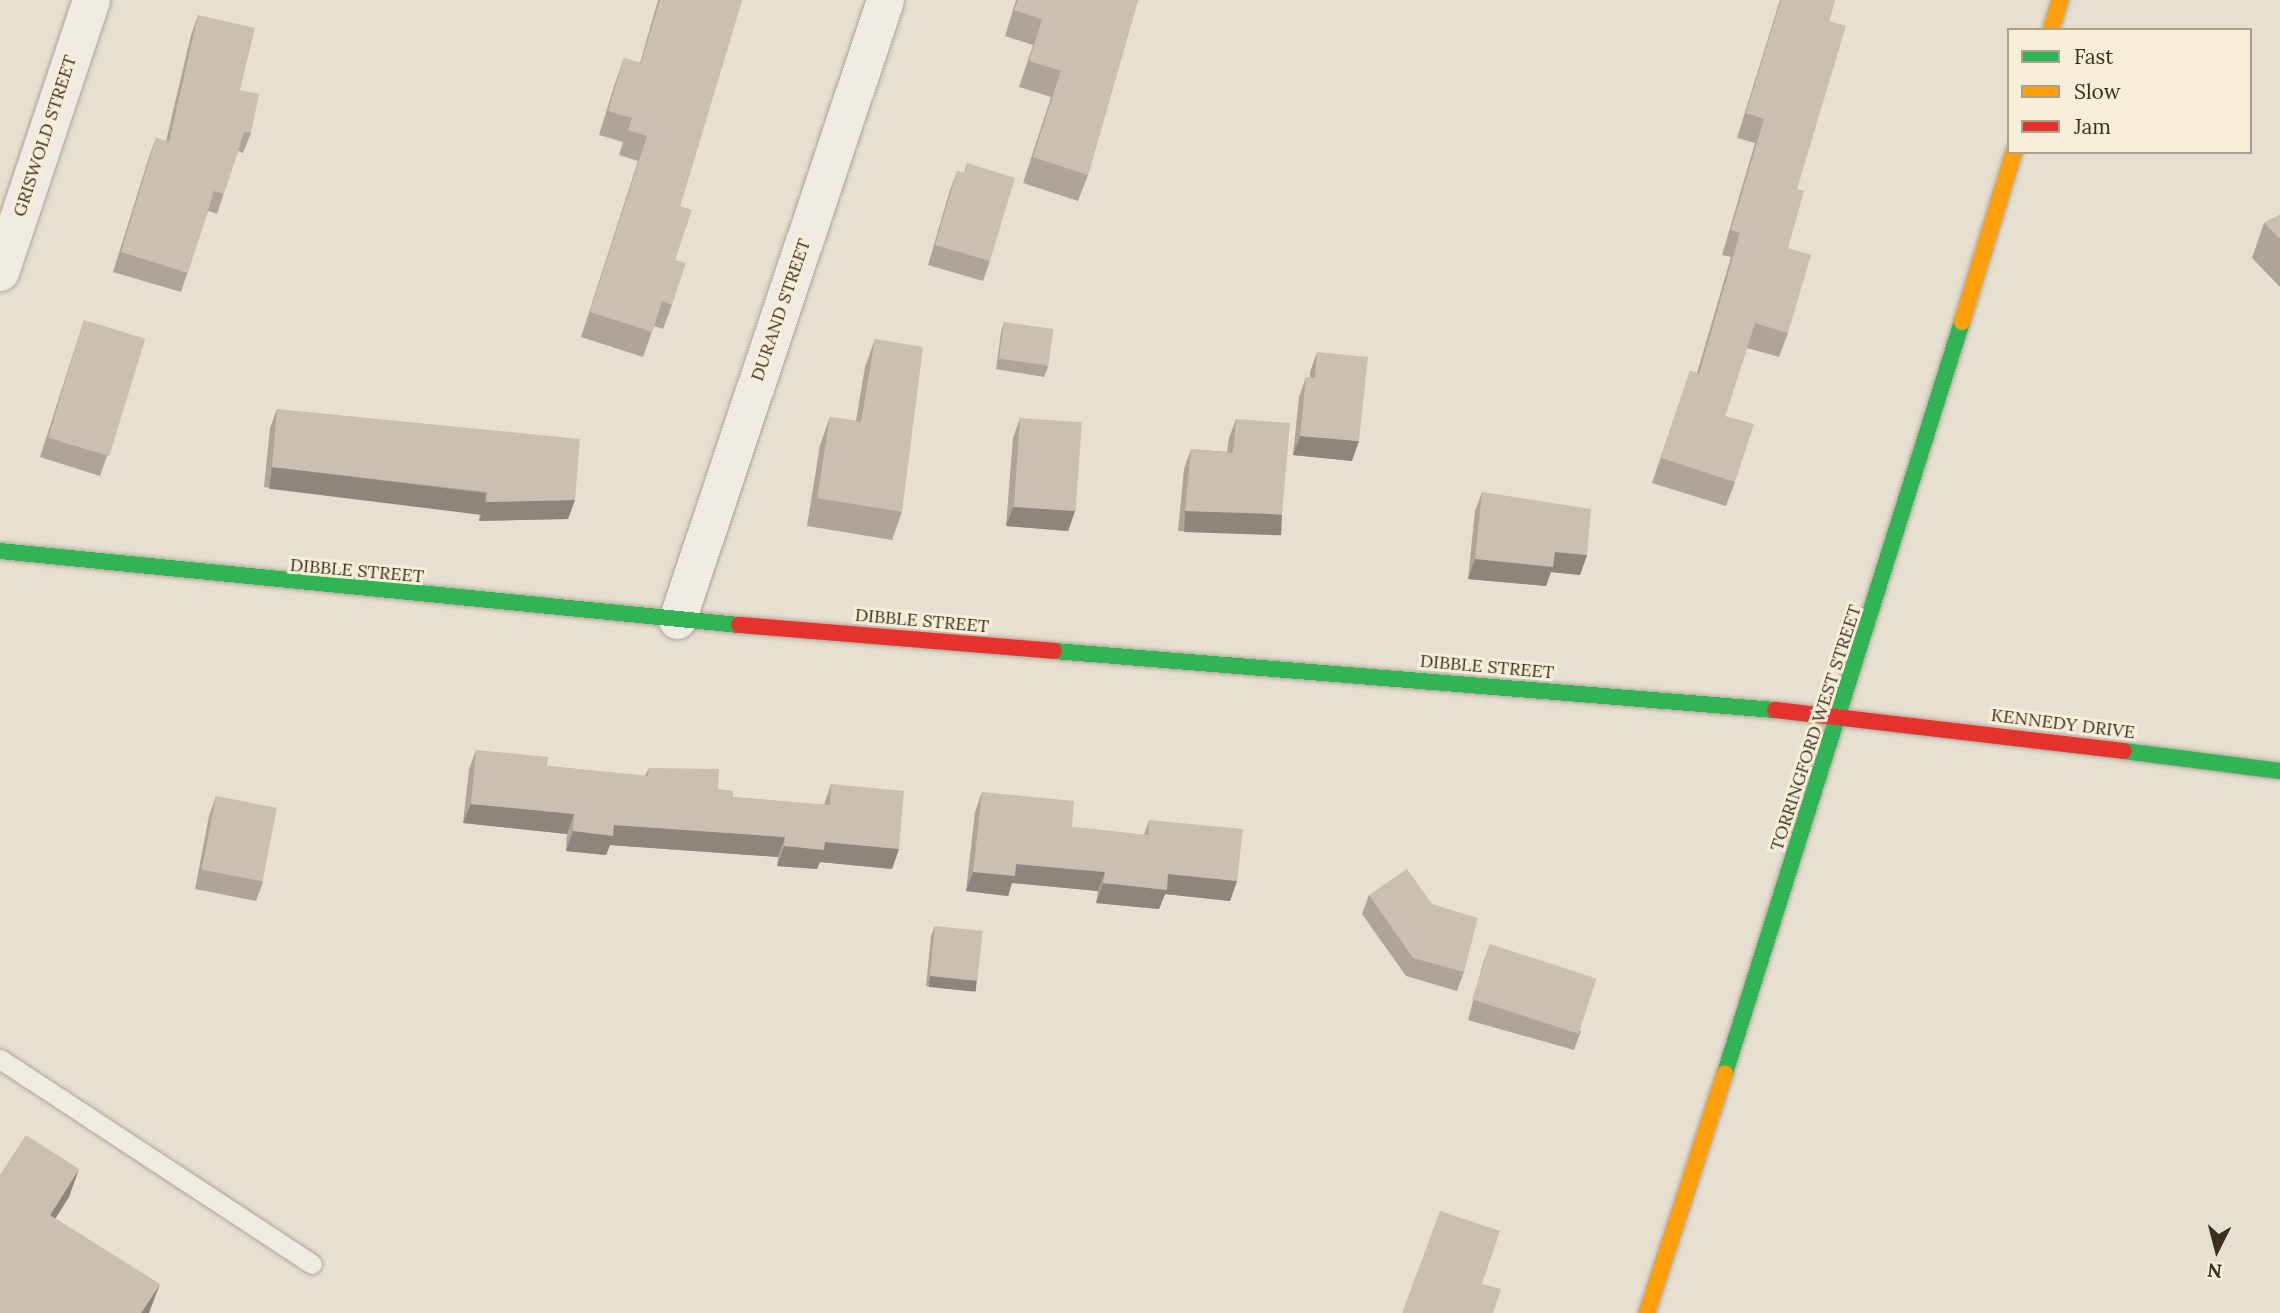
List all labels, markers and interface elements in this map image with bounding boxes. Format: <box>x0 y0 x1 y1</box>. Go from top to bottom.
legend <box>2007 28 2252 154</box>
text: Fast <box>2074 43 2113 70</box>
street label: GRISWOLD STREET <box>9 53 81 219</box>
text: Slow <box>2074 78 2121 105</box>
text: Jam <box>2074 113 2111 140</box>
street label: DURAND STREET <box>747 236 815 384</box>
street label: DIBBLE STREET <box>289 554 425 588</box>
street label: TORRINGFORD WEST STREET <box>1766 602 1866 854</box>
street label: DIBBLE STREET <box>854 604 990 638</box>
street label: DIBBLE STREET <box>1419 650 1555 684</box>
street label: KENNEDY DRIVE <box>1990 704 2136 744</box>
north arrow <box>2182 1215 2252 1285</box>
text: N <box>2206 1258 2223 1284</box>

